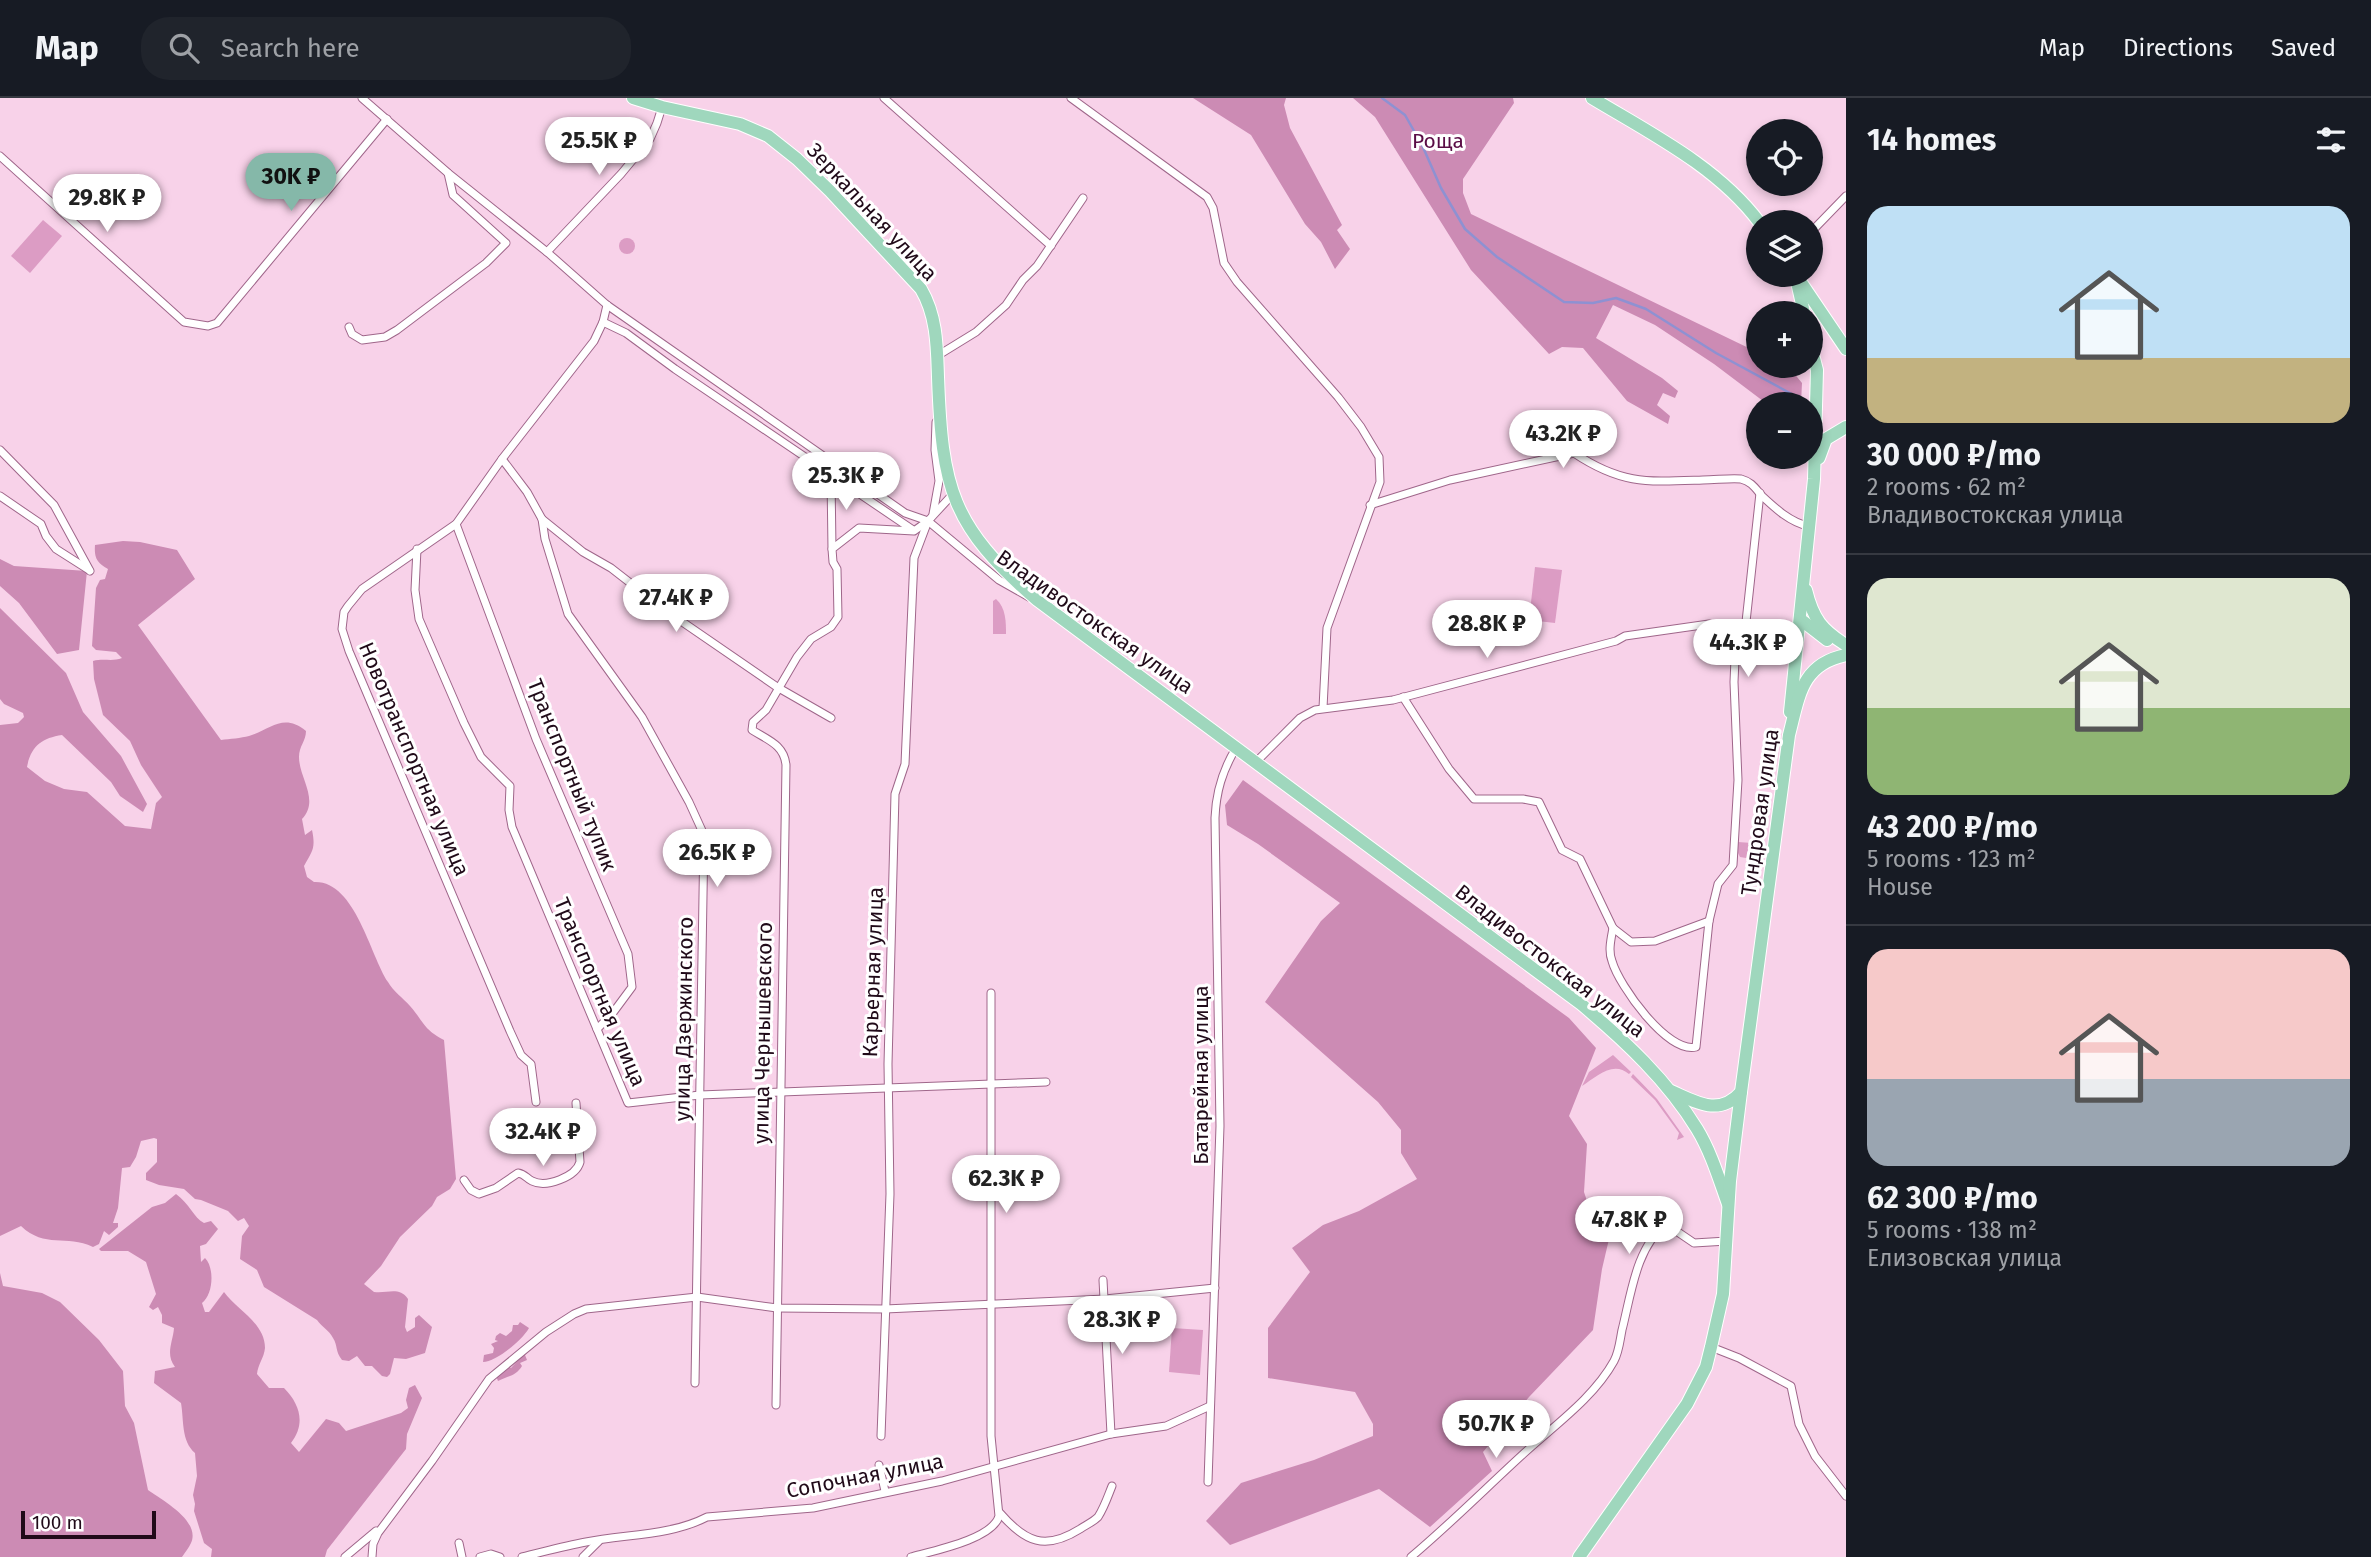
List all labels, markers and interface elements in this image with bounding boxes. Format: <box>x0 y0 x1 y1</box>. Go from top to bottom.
search box <box>141 17 631 80</box>
text: Map <box>35 28 99 68</box>
icon: search <box>165 29 203 67</box>
text: Search here <box>221 33 360 64</box>
text: Map <box>2039 34 2085 62</box>
text: Directions <box>2123 34 2233 62</box>
text: Saved <box>2271 34 2336 62</box>
pin: 25.5K ₽ <box>534 118 664 177</box>
map controls <box>1746 119 1823 469</box>
button: locate <box>1746 119 1823 196</box>
icon: filters <box>2312 121 2350 159</box>
text: 14 homes <box>1867 122 1996 158</box>
text: 25.5K ₽ <box>561 126 637 154</box>
park label: Роща <box>1412 128 1464 154</box>
street label: Зеркальная улица <box>801 138 943 286</box>
pin: 30K ₽ <box>242 153 340 213</box>
text: 30K ₽ <box>261 162 321 190</box>
pin: 29.8K ₽ <box>42 174 172 234</box>
text: 29.8K ₽ <box>68 183 146 211</box>
button: layers <box>1746 210 1823 287</box>
icon: home <box>2046 252 2172 378</box>
button: + <box>1746 301 1823 378</box>
button: − <box>1746 392 1823 469</box>
pin: 43.2K ₽ <box>1498 410 1628 470</box>
text: 43.2K ₽ <box>1525 419 1601 447</box>
text: 30 000 ₽/mo <box>1867 437 2041 473</box>
pin: 25.3K ₽ <box>781 452 911 512</box>
text: 25.3K ₽ <box>808 461 884 489</box>
text: 2 rooms · 62 m² <box>1867 473 2026 501</box>
text: Владивостокская улица <box>1867 501 2124 529</box>
street label: Владивостокская улица <box>992 544 1198 700</box>
pin: 27.4K ₽ <box>611 574 741 634</box>
text: 27.4K ₽ <box>639 583 713 611</box>
pin: 28.8K ₽ <box>1422 601 1552 660</box>
text: 28.8K ₽ <box>1448 609 1526 637</box>
pin: 44.3K ₽ <box>1683 620 1813 679</box>
icon: home <box>2046 624 2172 750</box>
text: 44.3K ₽ <box>1709 628 1787 656</box>
street label: Новотранспортная улица <box>353 638 475 880</box>
street label: Транспортный тупик <box>522 675 622 875</box>
street label: Тундровая улица <box>1735 727 1785 897</box>
text: 43 200 ₽/mo <box>1867 809 2038 845</box>
pin: 26.5K ₽ <box>652 830 782 889</box>
text: 26.5K ₽ <box>679 838 755 866</box>
text: 5 rooms · 123 m² <box>1867 845 2035 873</box>
text: House <box>1867 873 1933 901</box>
street label: Владивостокская улица <box>1450 879 1650 1043</box>
street label: Карьерная улица <box>857 886 889 1058</box>
street label: Транспортная улица <box>548 894 652 1090</box>
street label: улица Дзержинского <box>669 916 699 1122</box>
street label: улица Чернышевского <box>748 922 778 1144</box>
street label: Батарейная улица <box>1188 985 1214 1165</box>
icon: home <box>2046 995 2172 1121</box>
pin: 32.4K ₽ <box>478 1108 608 1168</box>
text: 32.4K ₽ <box>505 1117 581 1145</box>
pin: 62.3K ₽ <box>941 1156 1071 1215</box>
text: 62.3K ₽ <box>968 1164 1044 1192</box>
text: 62 300 ₽/mo <box>1867 1180 2038 1216</box>
pin: 47.8K ₽ <box>1564 1196 1694 1256</box>
text: 47.8K ₽ <box>1591 1205 1667 1233</box>
text: 5 rooms · 138 m² <box>1867 1216 2037 1244</box>
text: Елизовская улица <box>1867 1244 2062 1272</box>
pin: 28.3K ₽ <box>1057 1296 1187 1356</box>
text: 28.3K ₽ <box>1084 1305 1160 1333</box>
pin: 50.7K ₽ <box>1431 1400 1561 1460</box>
text: 50.7K ₽ <box>1458 1409 1534 1437</box>
street label: Сопочная улица <box>784 1448 946 1504</box>
scale bar <box>21 1508 156 1540</box>
text: 100 m <box>32 1511 83 1534</box>

